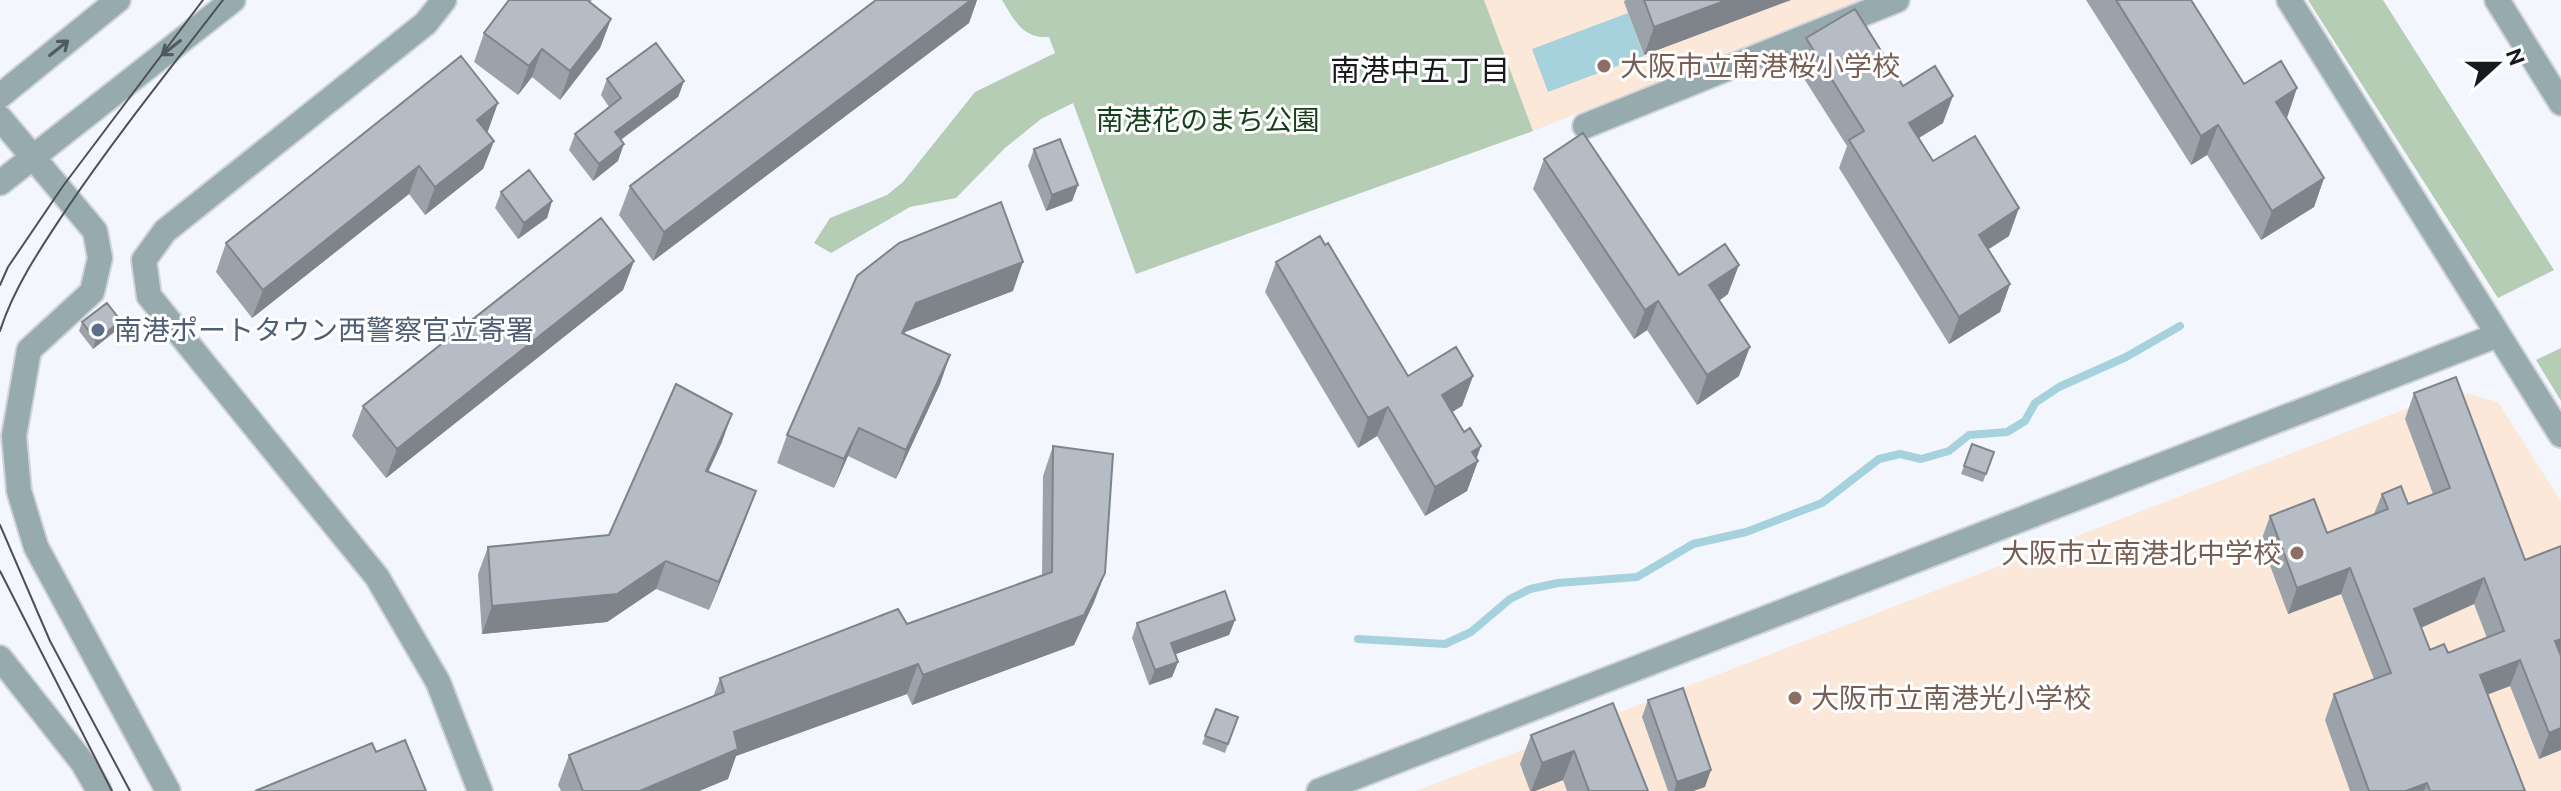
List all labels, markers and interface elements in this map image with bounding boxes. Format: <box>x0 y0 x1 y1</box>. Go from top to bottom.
north arrow <box>2457 24 2537 104</box>
one-way arrow <box>48 39 69 57</box>
one-way arrow <box>161 40 182 57</box>
text: N <box>2502 45 2531 69</box>
place label: 大阪市立南港桜小学校 <box>1620 50 1900 81</box>
district label: 南港中五丁目 <box>1330 53 1510 87</box>
marker: 大阪市立南港桜小学校 <box>1595 57 1613 75</box>
park label: 南港花のまち公園 <box>1096 104 1320 135</box>
place label: 南港ポートタウン西警察官立寄署 <box>114 314 534 345</box>
marker: 南港ポートタウン西警察官立寄署 <box>89 321 107 339</box>
place label: 大阪市立南港北中学校 <box>2001 537 2281 568</box>
marker: 大阪市立南港北中学校 <box>2288 544 2306 562</box>
place label: 大阪市立南港光小学校 <box>1811 682 2091 713</box>
marker: 大阪市立南港光小学校 <box>1786 689 1804 707</box>

